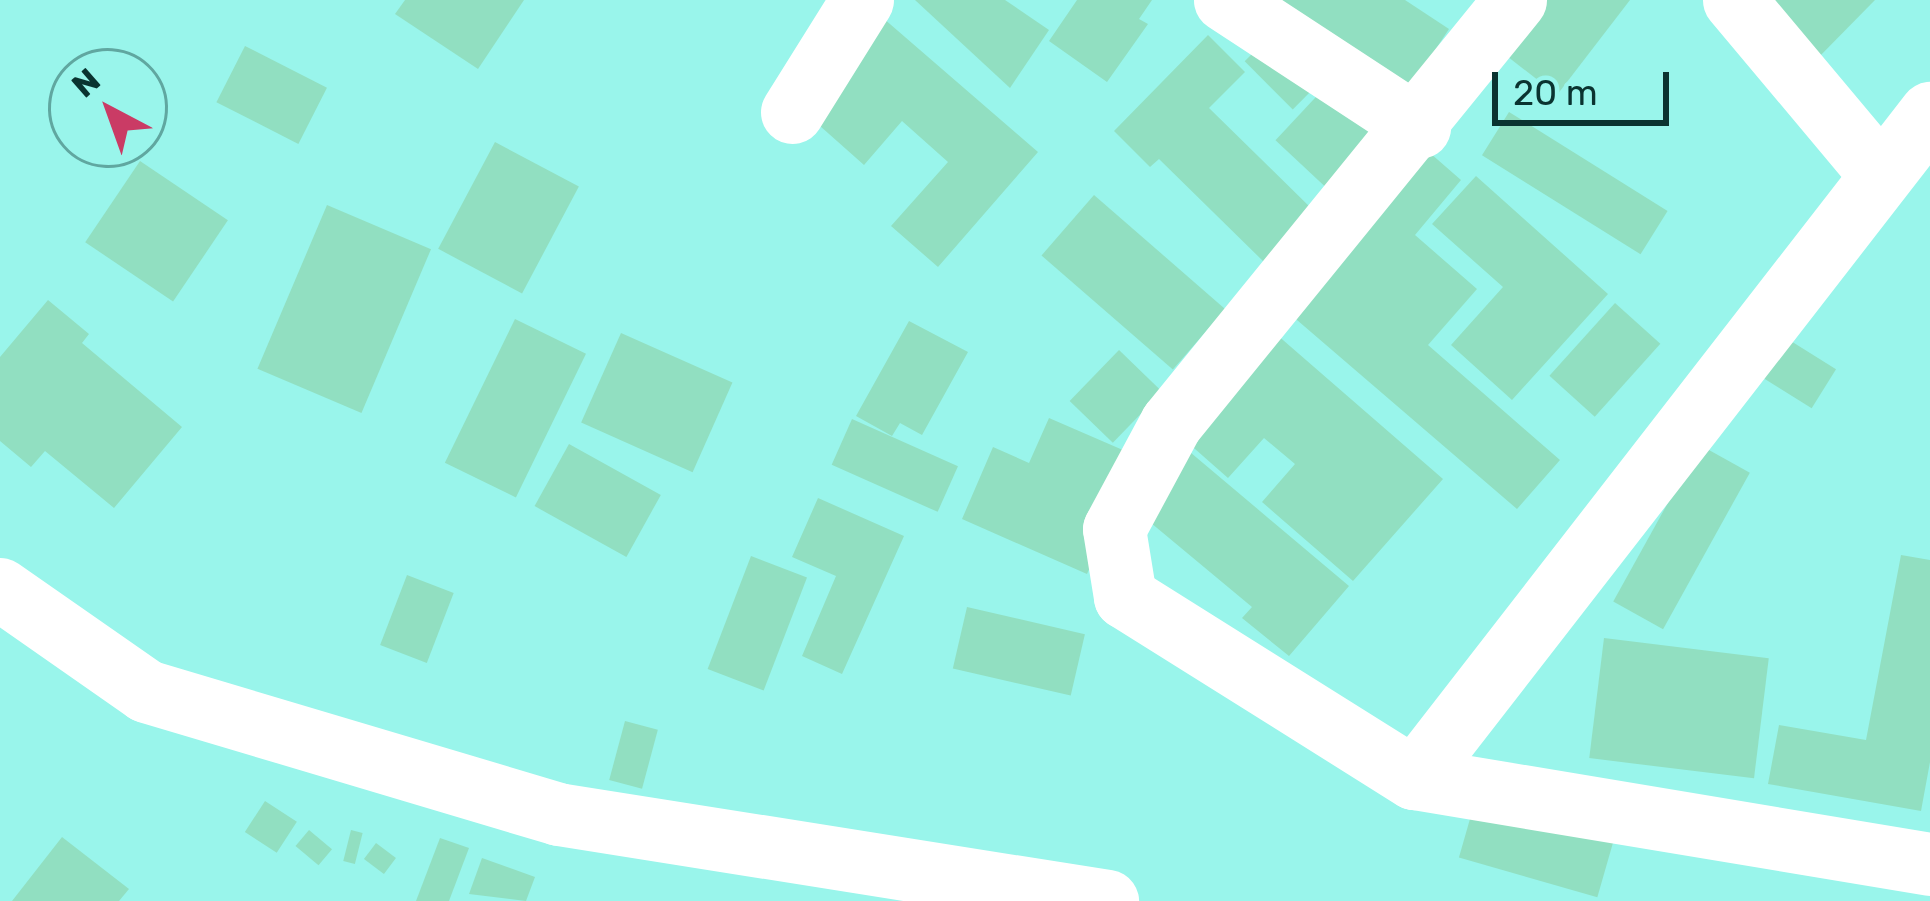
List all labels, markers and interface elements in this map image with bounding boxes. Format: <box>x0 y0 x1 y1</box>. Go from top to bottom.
north arrow <box>48 48 168 168</box>
scale bar <box>1498 48 1675 122</box>
text: N <box>64 60 108 105</box>
text: 20 m <box>1513 71 1598 114</box>

